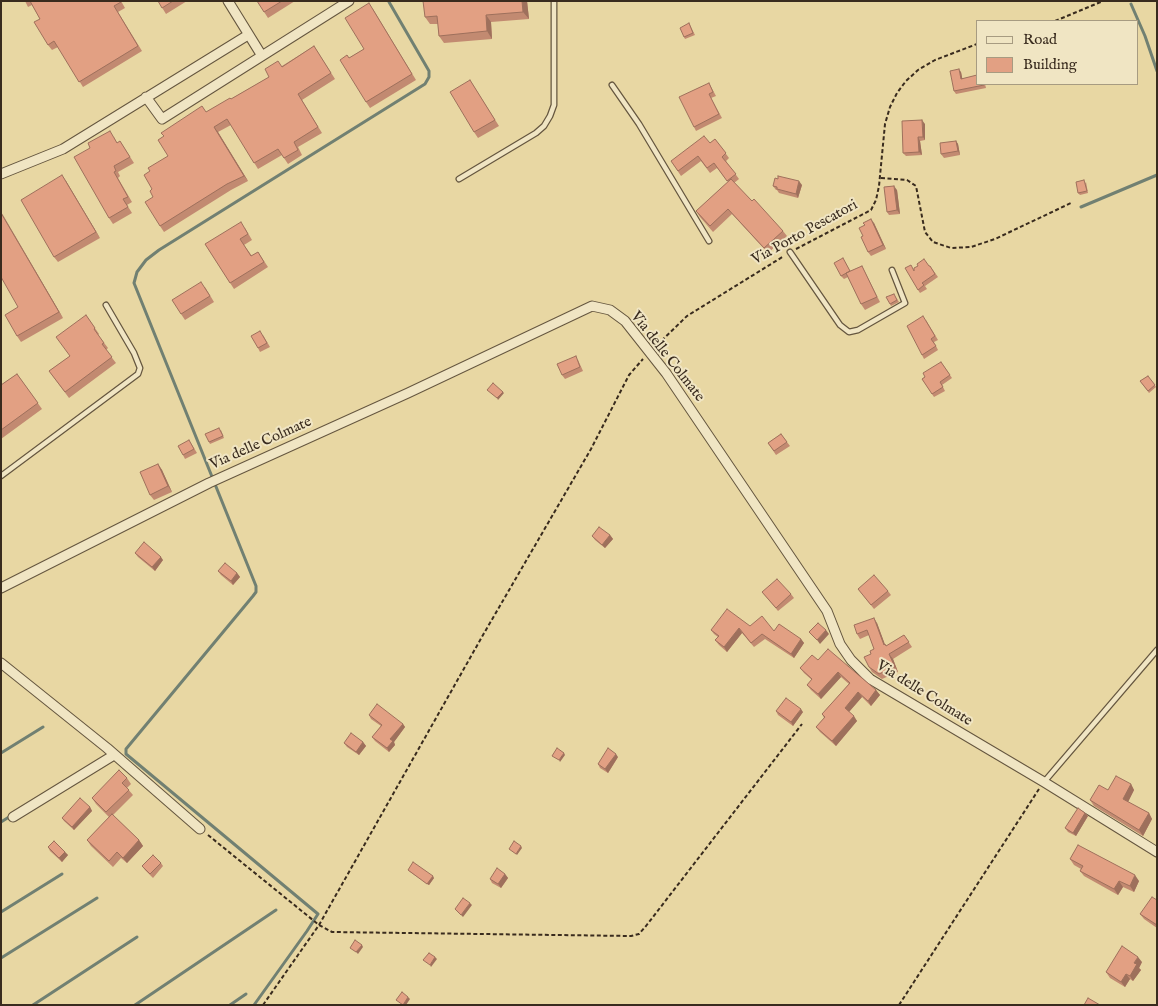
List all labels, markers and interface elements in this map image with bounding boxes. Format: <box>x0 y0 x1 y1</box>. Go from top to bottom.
legend <box>976 20 1138 85</box>
text: Road <box>1023 30 1057 49</box>
text: Building <box>1023 55 1077 74</box>
street label: Via Porto Pescatori <box>749 196 861 270</box>
street label: Via delle Colmate <box>626 308 708 406</box>
street label: Via delle Colmate <box>207 413 315 475</box>
street label: Via delle Colmate <box>873 657 975 731</box>

